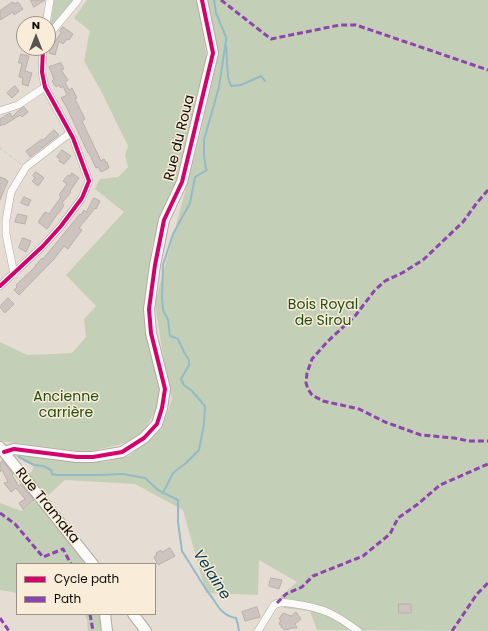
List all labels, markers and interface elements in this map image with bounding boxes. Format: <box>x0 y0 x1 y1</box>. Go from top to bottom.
north arrow <box>16 16 56 56</box>
text: N <box>32 17 40 33</box>
street label: Rue du Roua <box>161 93 199 183</box>
park label: Bois Royal de Sirou <box>288 297 358 330</box>
park label: Ancienne carrière <box>33 389 99 422</box>
street label: Rue Tramaka <box>11 465 83 547</box>
water label: Velaine <box>188 547 234 603</box>
legend <box>16 563 156 615</box>
text: Cycle path <box>54 570 119 587</box>
text: Path <box>54 590 81 607</box>

